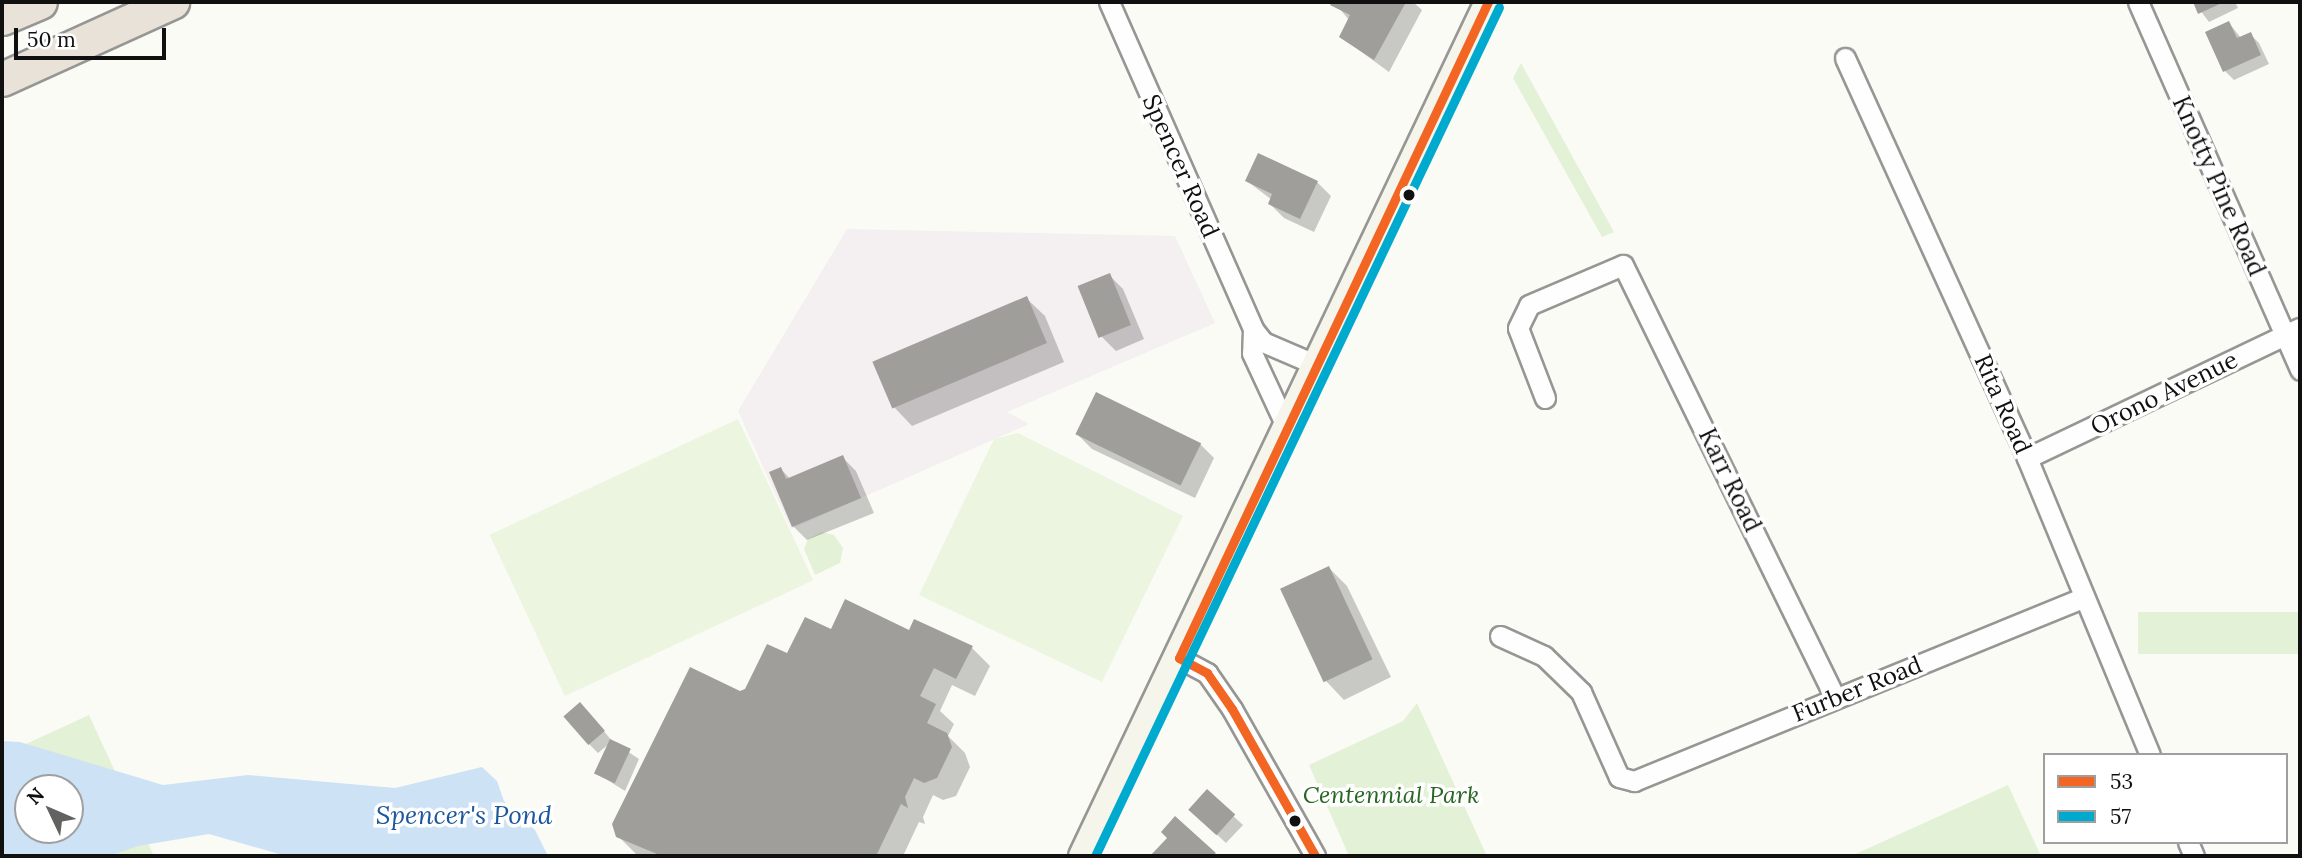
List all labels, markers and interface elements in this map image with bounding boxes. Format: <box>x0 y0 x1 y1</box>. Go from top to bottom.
scale bar <box>18 14 170 58</box>
text: 50 m <box>27 26 76 53</box>
street label: Spencer Road <box>1137 90 1225 242</box>
street label: Knotty Pine Road <box>2166 92 2272 280</box>
unlabelled marker <box>1402 188 1416 202</box>
street label: Orono Avenue <box>2086 345 2242 441</box>
street label: Rita Road <box>1968 350 2038 458</box>
street label: Karr Road <box>1693 424 1767 536</box>
street label: Furber Road <box>1788 650 1926 728</box>
legend <box>2043 753 2288 844</box>
text: 53 <box>2110 768 2133 795</box>
north arrow <box>14 774 84 844</box>
park label: Centennial Park <box>1303 781 1479 809</box>
text: N <box>22 782 49 809</box>
water label: Spencer's Pond <box>376 799 552 831</box>
text: 57 <box>2110 803 2131 830</box>
unlabelled marker <box>1288 814 1302 828</box>

